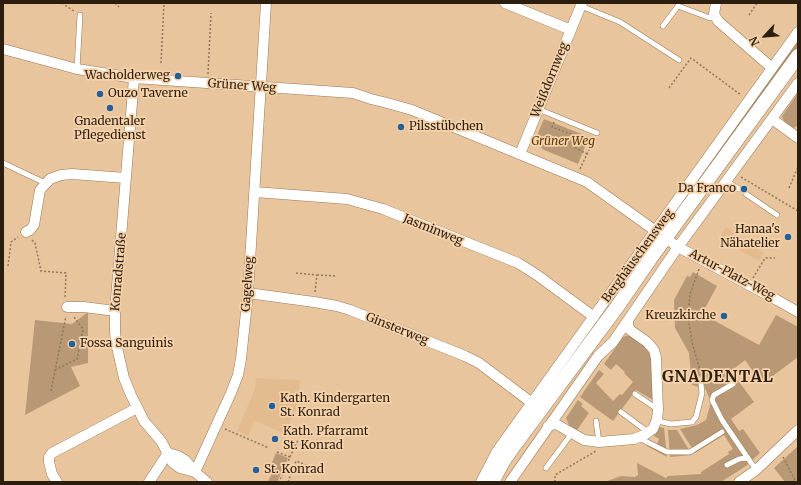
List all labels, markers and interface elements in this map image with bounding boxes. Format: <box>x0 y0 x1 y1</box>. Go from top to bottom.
north arrow <box>745 16 785 56</box>
text: N <box>746 34 762 48</box>
street label: Weißdornweg <box>528 40 572 120</box>
place label: Wacholderweg <box>85 69 170 83</box>
marker: Wacholderweg <box>173 71 183 81</box>
street label: Grüner Weg <box>207 76 277 96</box>
place label: Ouzo Taverne <box>108 87 188 101</box>
marker: Ouzo Taverne <box>95 89 105 99</box>
marker: Gnadentaler Pflegedienst <box>105 103 115 113</box>
place label: Gnadentaler Pflegedienst <box>74 115 146 143</box>
place label: Pilsstübchen <box>409 120 484 134</box>
marker: Pilsstübchen <box>396 122 406 132</box>
park label: Grüner Weg <box>531 135 595 149</box>
place label: Da Franco <box>678 182 736 196</box>
marker: Da Franco <box>739 184 749 194</box>
street label: Berghäuschensweg <box>599 206 677 306</box>
street label: Jasminweg <box>401 211 465 249</box>
place label: Hanaa's Nähatelier <box>720 223 780 251</box>
street label: Konradstraße <box>108 232 130 312</box>
marker: Hanaa's Nähatelier <box>783 232 793 242</box>
street label: Artur-Platz-Weg <box>687 246 777 304</box>
street label: Gagelweg <box>239 256 257 312</box>
place label: Kreuzkirche <box>645 309 716 323</box>
street label: Ginsterweg <box>364 310 430 348</box>
marker: Kreuzkirche <box>719 311 729 321</box>
place label: Fossa Sanguinis <box>80 337 173 351</box>
marker: Fossa Sanguinis <box>67 339 77 349</box>
district label: GNADENTAL <box>662 367 774 387</box>
place label: Kath. Kindergarten St. Konrad <box>280 392 390 420</box>
marker: Kath. Kindergarten St. Konrad <box>267 401 277 411</box>
place label: Kath. Pfarramt St. Konrad <box>283 425 368 453</box>
marker: Kath. Pfarramt St. Konrad <box>270 434 280 444</box>
place label: St. Konrad <box>264 463 324 477</box>
marker: St. Konrad <box>251 465 261 475</box>

